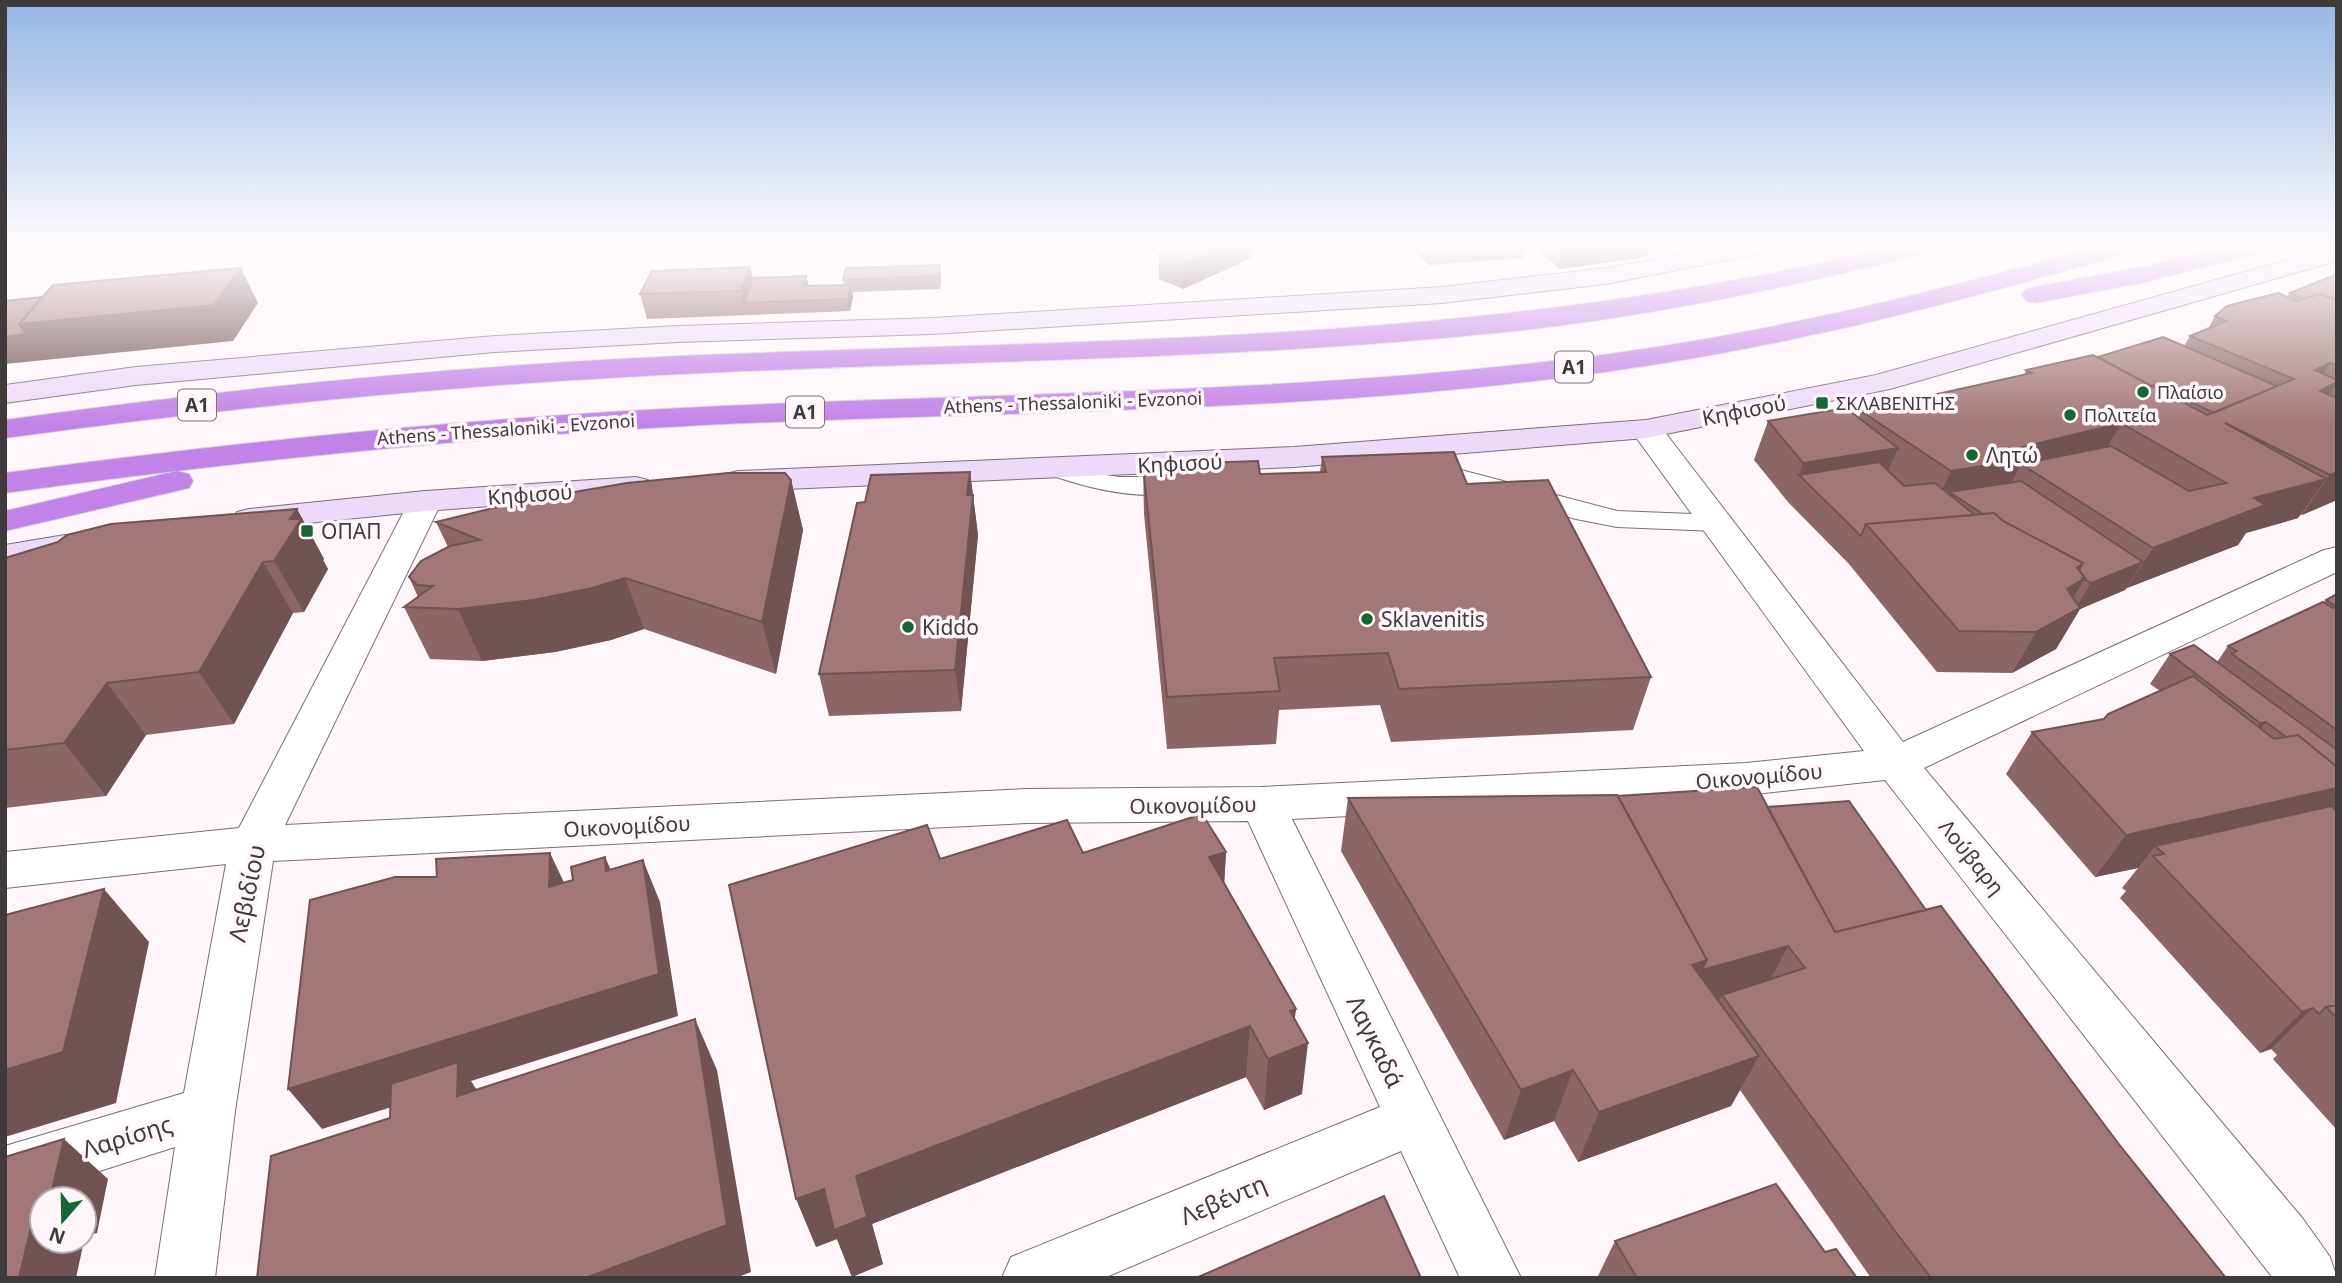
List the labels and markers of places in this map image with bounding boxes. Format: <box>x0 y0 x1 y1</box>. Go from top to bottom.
place label: Πλαίσιο <box>2157 380 2224 404</box>
marker: Πλαίσιο <box>2135 384 2151 400</box>
place label: ΣΚΛΑΒΕΝΙΤΗΣ <box>1836 391 1955 415</box>
marker: ΣΚΛΑΒΕΝΙΤΗΣ <box>1814 395 1830 411</box>
place label: Πολιτεία <box>2084 403 2156 427</box>
marker: Πολιτεία <box>2062 407 2078 423</box>
place label: Λητώ <box>1986 441 2038 469</box>
marker: Λητώ <box>1964 447 1980 463</box>
place label: ΟΠΑΠ <box>321 517 382 545</box>
marker: ΟΠΑΠ <box>299 523 315 539</box>
place label: Sklavenitis <box>1381 605 1485 633</box>
marker: Sklavenitis <box>1359 611 1375 627</box>
place label: Kiddo <box>922 613 979 641</box>
marker: Kiddo <box>900 619 916 635</box>

